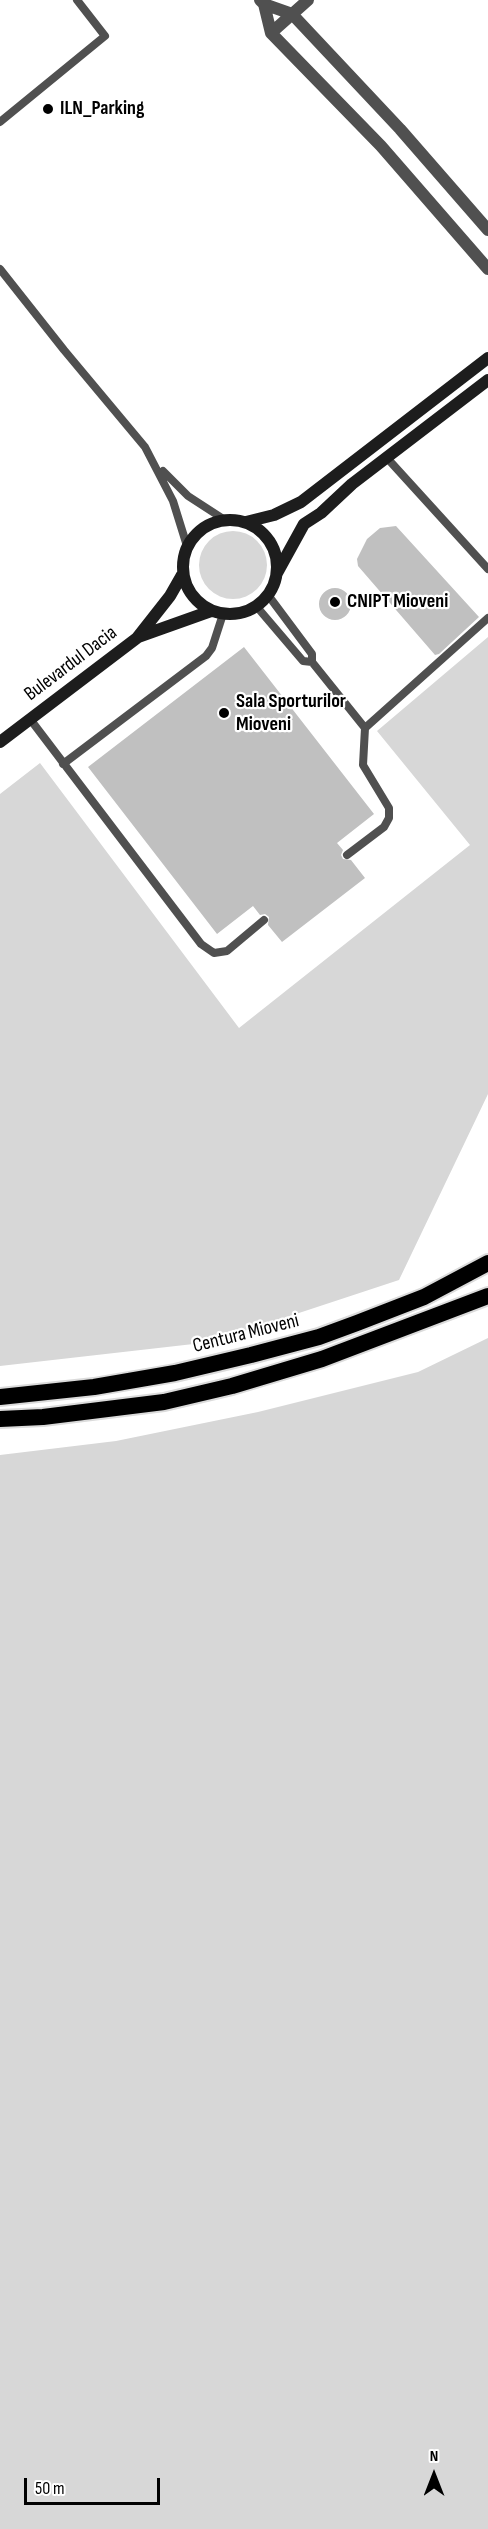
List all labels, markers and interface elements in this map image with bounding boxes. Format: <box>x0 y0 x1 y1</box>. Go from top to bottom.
place label: ILN_Parking <box>60 97 144 121</box>
marker: ILN_Parking <box>41 102 55 116</box>
place label: CNIPT Mioveni <box>347 590 448 614</box>
marker: CNIPT Mioveni <box>328 595 342 609</box>
street label: Bulevardul Dacia <box>20 621 122 707</box>
place label: Sala Sporturilor Mioveni <box>236 690 346 737</box>
marker: Sala Sporturilor Mioveni <box>217 706 231 720</box>
street label: Centura Mioveni <box>190 1309 302 1359</box>
north arrow <box>404 2445 464 2505</box>
text: N <box>430 2447 438 2466</box>
scale bar <box>27 2466 164 2504</box>
text: 50 m <box>35 2478 65 2499</box>

